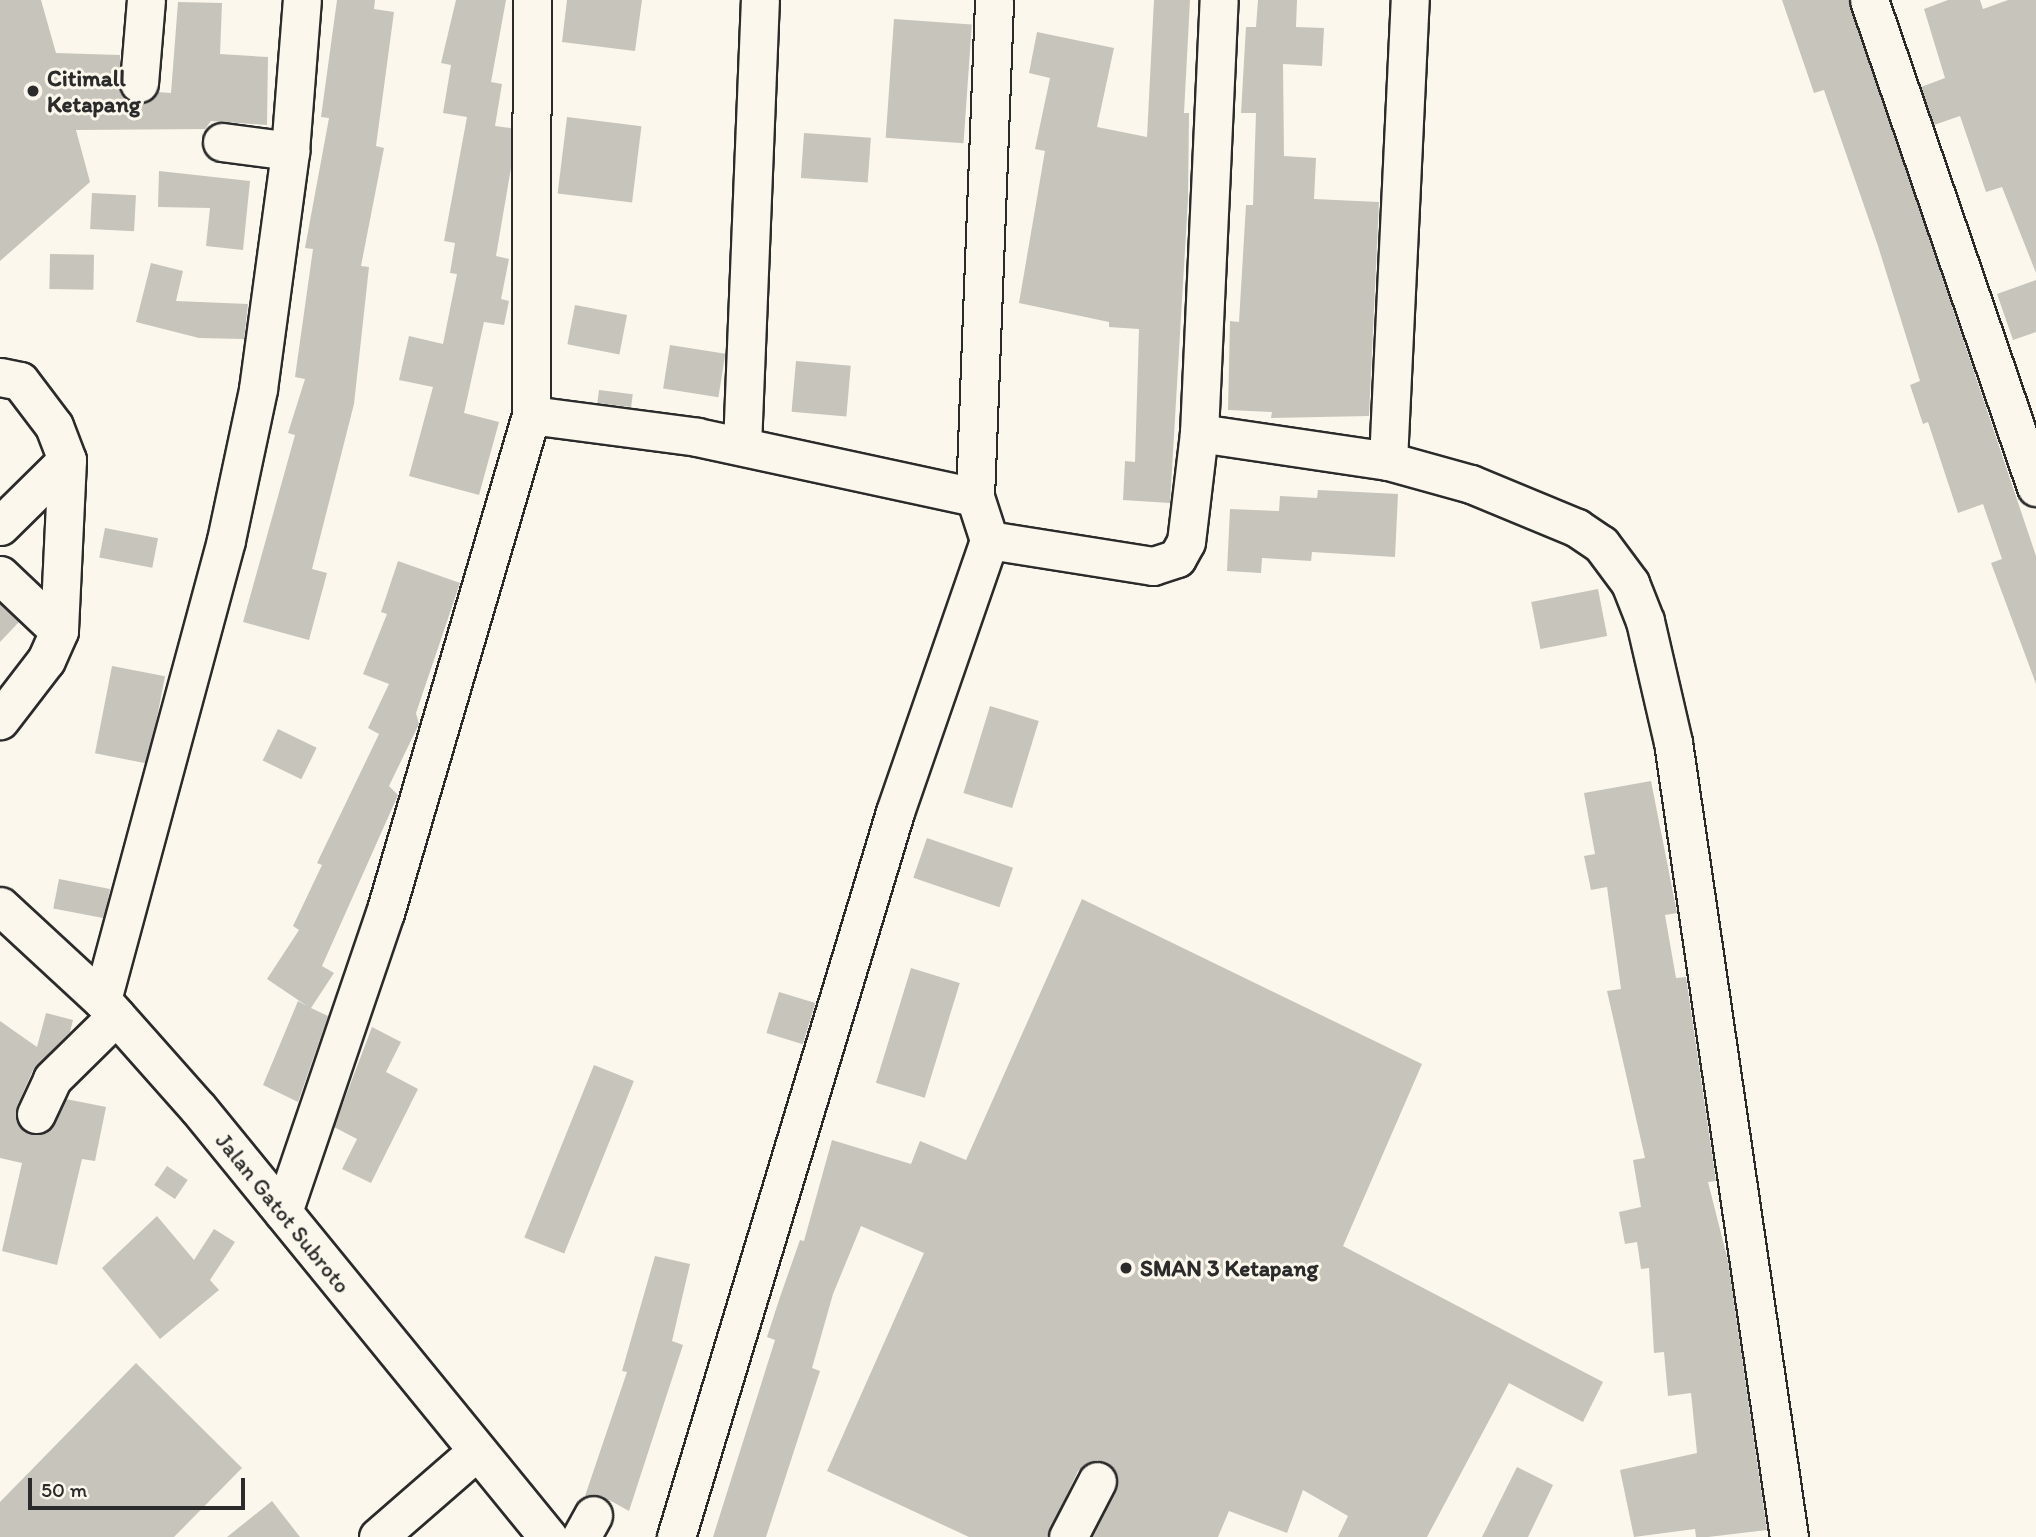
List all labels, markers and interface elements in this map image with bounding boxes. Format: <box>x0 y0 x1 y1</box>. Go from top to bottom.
place label: Citimall Ketapang <box>47 64 141 118</box>
marker: Citimall Ketapang <box>25 83 41 99</box>
street label: Jalan Gatot Subroto <box>210 1127 356 1299</box>
place label: SMAN 3 Ketapang <box>1140 1254 1318 1282</box>
marker: SMAN 3 Ketapang <box>1118 1260 1134 1276</box>
scale bar <box>32 1464 248 1508</box>
text: 50 m <box>41 1477 87 1502</box>

